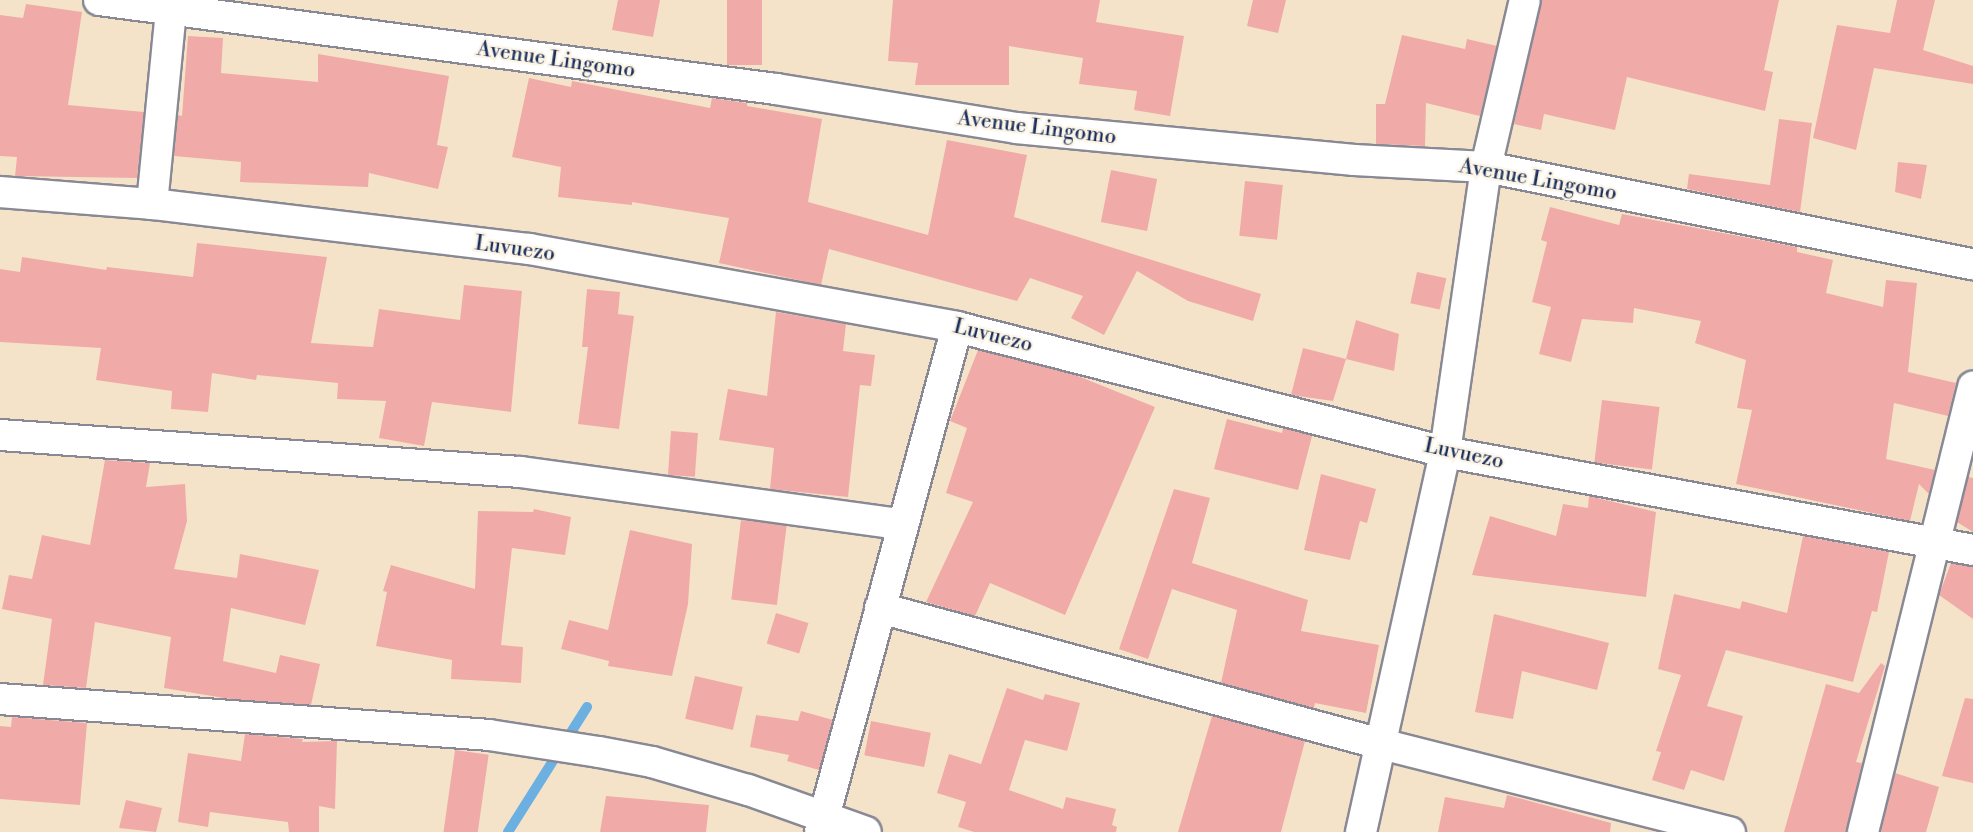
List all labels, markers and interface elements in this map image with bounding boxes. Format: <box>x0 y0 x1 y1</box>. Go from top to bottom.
street label: Avenue Lingomo <box>475 36 637 84</box>
street label: Avenue Lingomo <box>956 106 1118 150</box>
street label: Avenue Lingomo <box>1457 154 1619 206</box>
street label: Luvuezo <box>473 231 557 267</box>
street label: Luvuezo <box>951 314 1035 358</box>
street label: Luvuezo <box>1422 433 1506 475</box>

